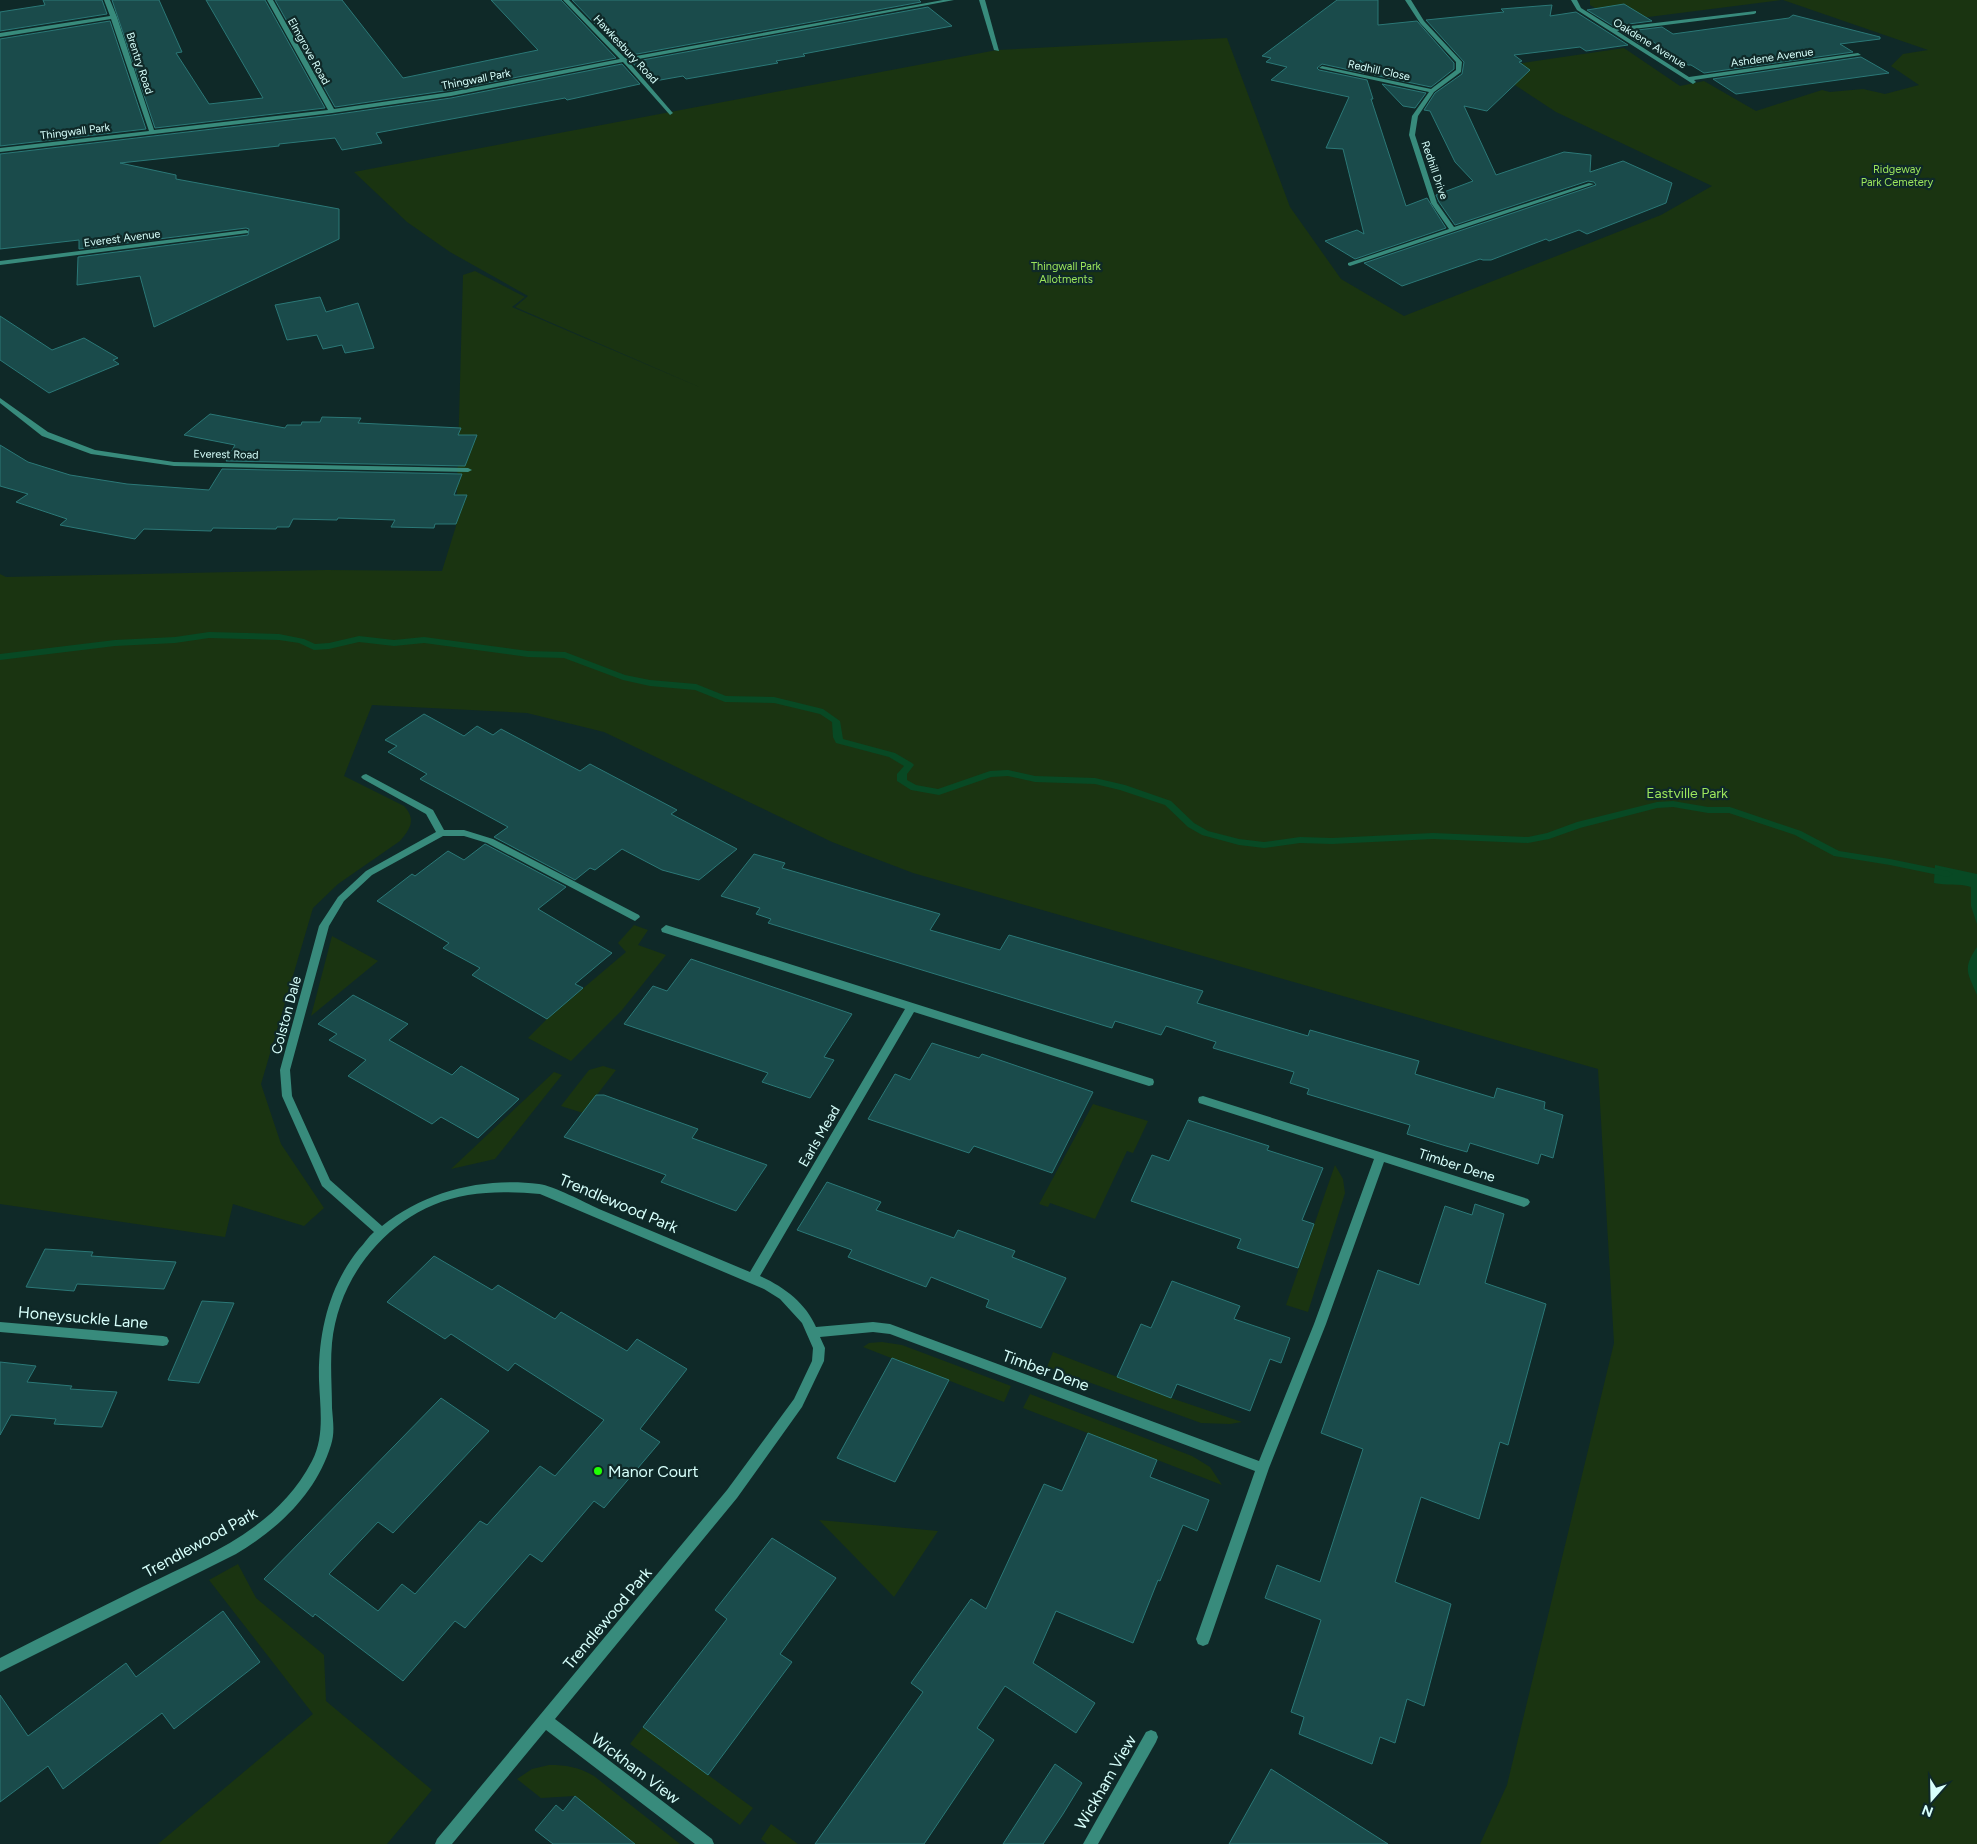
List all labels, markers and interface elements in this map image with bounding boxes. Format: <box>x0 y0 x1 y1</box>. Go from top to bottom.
street label: Hawkesbury Road <box>591 12 661 86</box>
street label: Elmgrove Road <box>285 16 332 87</box>
street label: Oakdene Avenue <box>1611 16 1689 71</box>
street label: Brentry Road <box>123 31 156 96</box>
street label: Ashdene Avenue <box>1730 45 1814 70</box>
street label: Redhill Close <box>1347 58 1411 83</box>
street label: Thingwall Park <box>441 66 512 93</box>
street label: Thingwall Park <box>40 121 111 142</box>
street label: Redhill Drive <box>1418 139 1451 201</box>
park label: Ridgeway Park Cemetery <box>1861 163 1934 189</box>
street label: Everest Avenue <box>83 227 161 250</box>
park label: Thingwall Park Allotments <box>1031 260 1102 286</box>
street label: Everest Road <box>193 447 259 462</box>
park label: Eastville Park <box>1646 785 1728 802</box>
street label: Colston Dale <box>268 974 305 1056</box>
street label: Earls Mead <box>795 1103 844 1170</box>
street label: Timber Dene <box>1416 1145 1498 1186</box>
street label: Trendlewood Park <box>557 1170 681 1237</box>
street label: Honeysuckle Lane <box>17 1302 149 1333</box>
street label: Timber Dene <box>1000 1346 1092 1395</box>
place label: Manor Court <box>608 1462 698 1481</box>
marker: Manor Court <box>592 1465 604 1477</box>
street label: Trendlewood Park <box>140 1503 261 1582</box>
street label: Trendlewood Park <box>559 1563 656 1673</box>
street label: Wickham View <box>588 1729 684 1808</box>
street label: Wickham View <box>1071 1731 1140 1833</box>
north arrow <box>1907 1774 1957 1824</box>
text: N <box>1920 1801 1936 1821</box>

